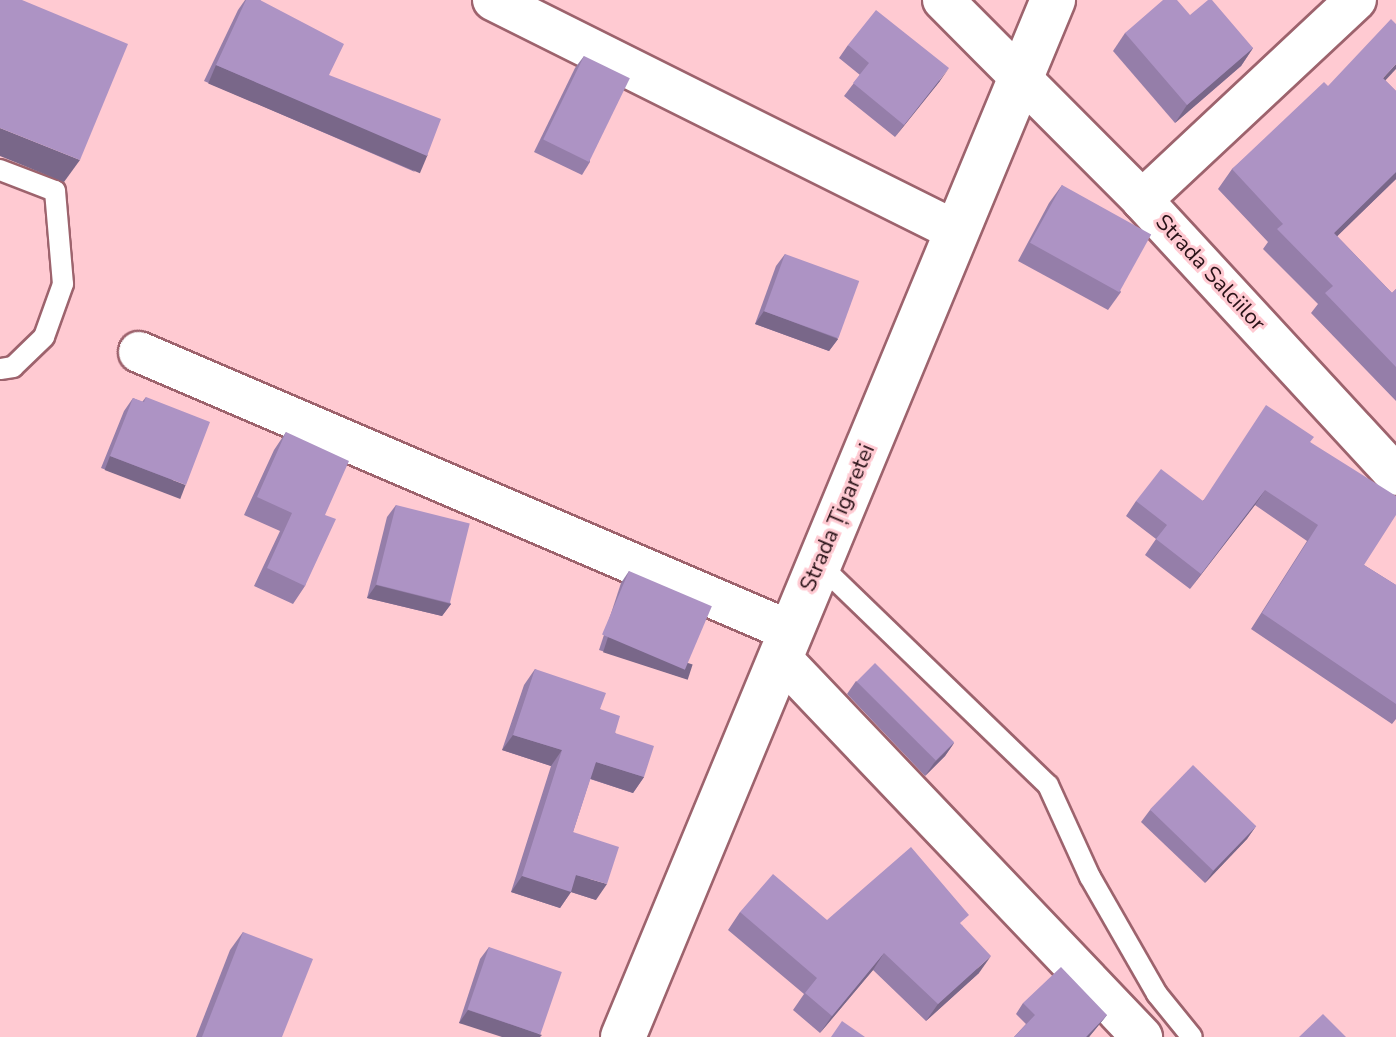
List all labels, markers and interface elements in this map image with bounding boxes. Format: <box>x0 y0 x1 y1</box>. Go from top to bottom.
street label: Strada Salciilor <box>1149 209 1271 337</box>
street label: Strada Țigaretei <box>795 440 881 596</box>

